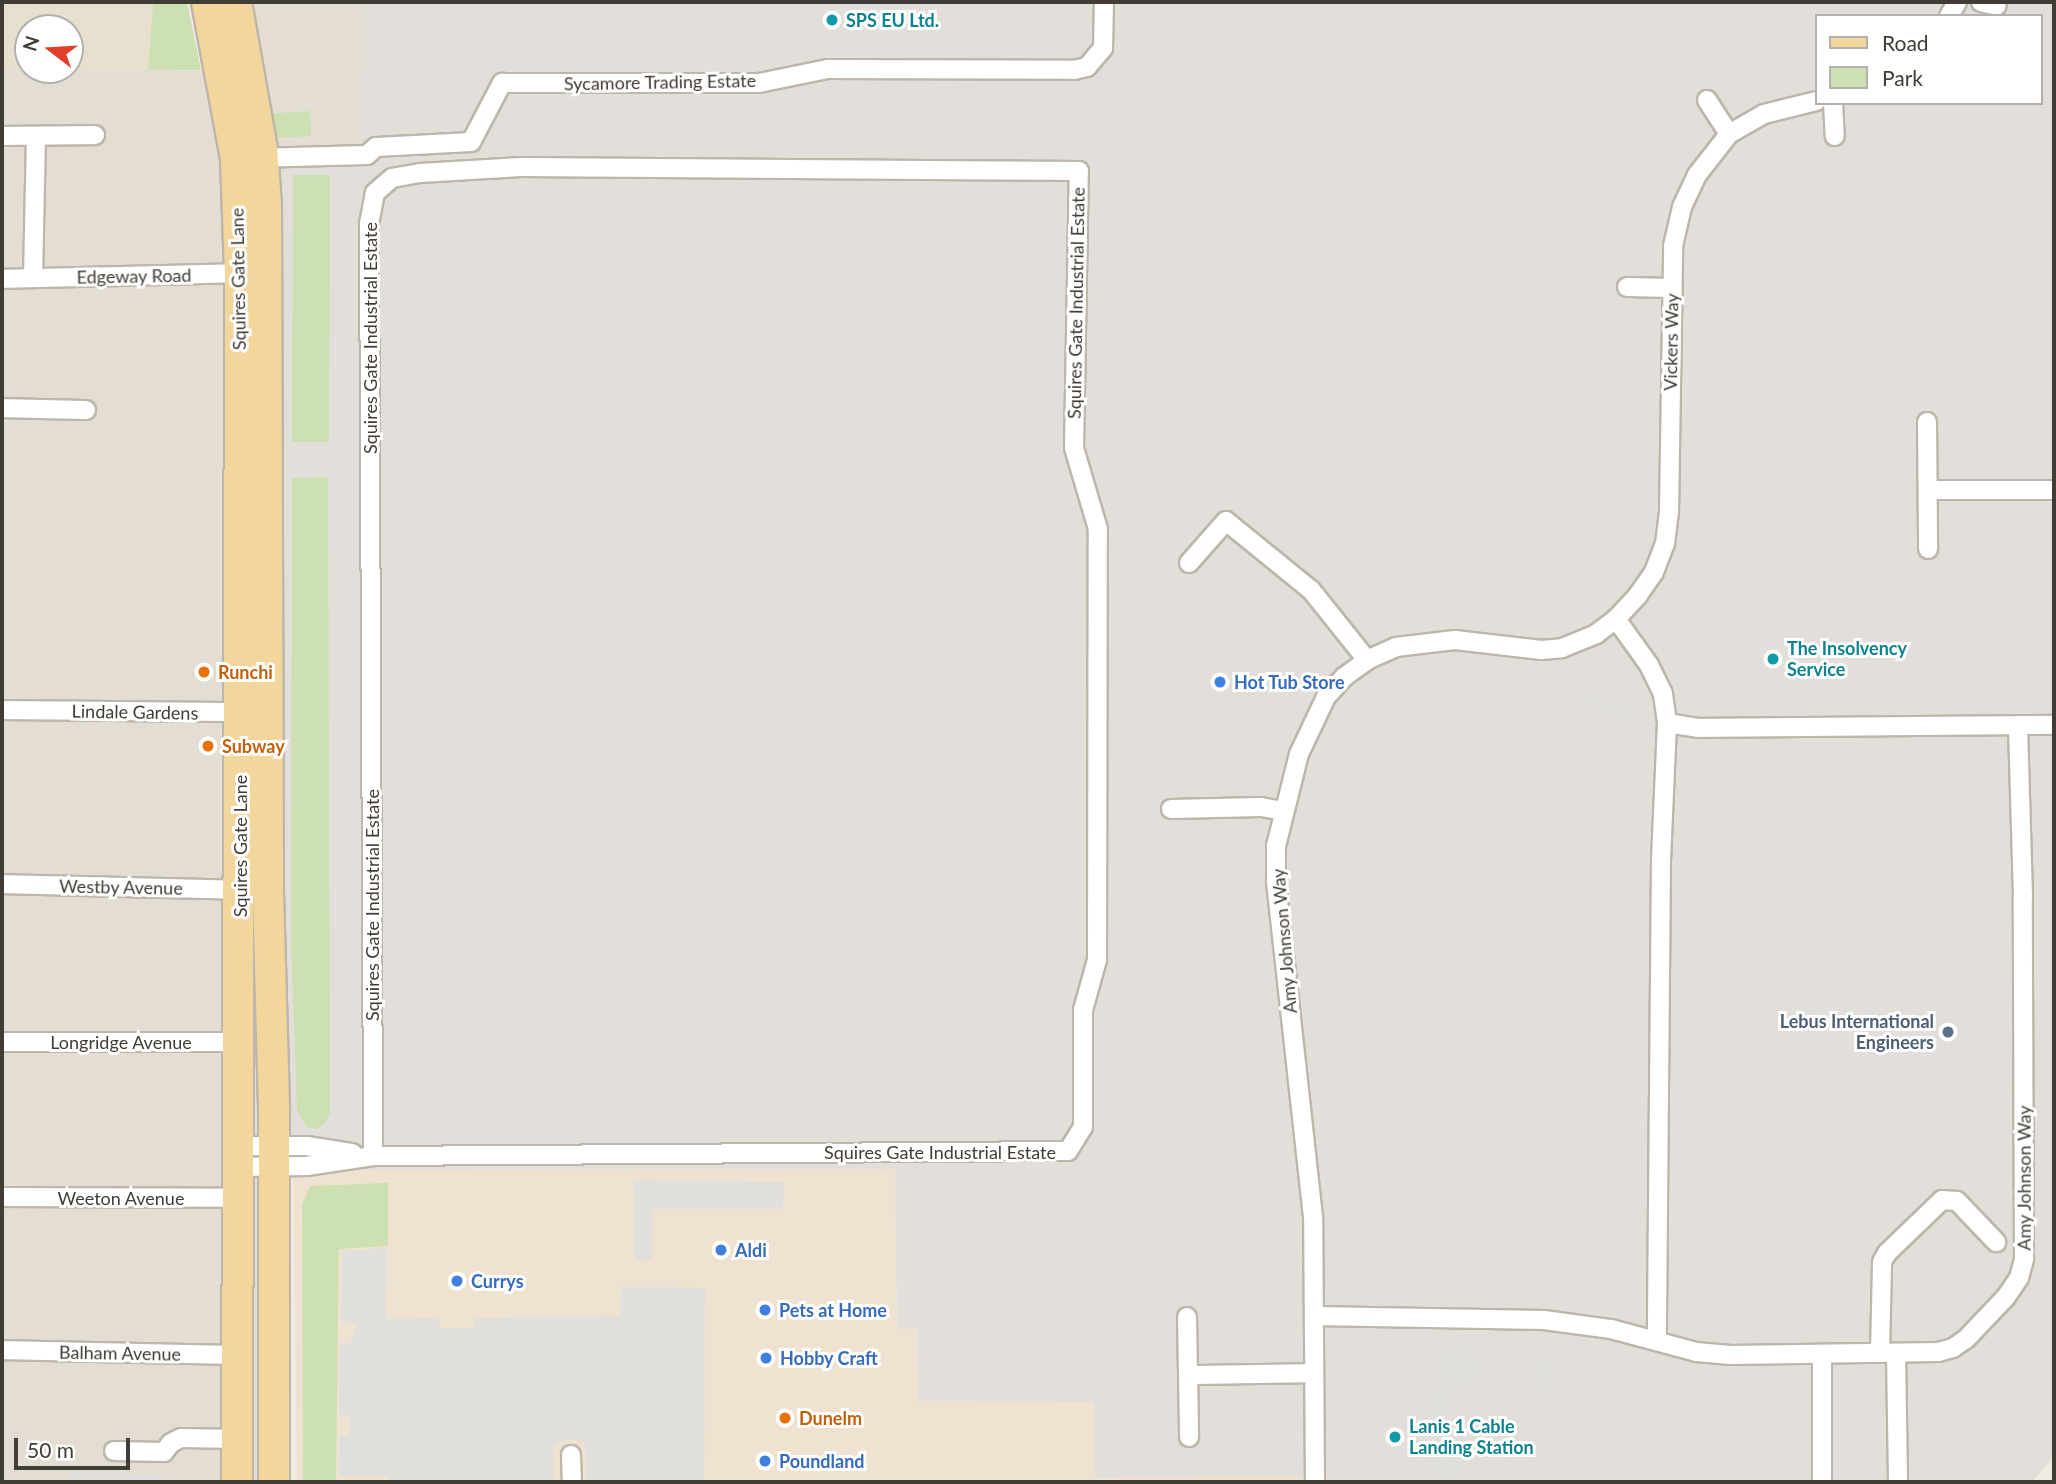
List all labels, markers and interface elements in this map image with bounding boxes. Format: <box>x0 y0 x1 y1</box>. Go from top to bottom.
place label: SPS EU Ltd. <box>846 9 939 31</box>
marker: SPS EU Ltd. <box>824 12 840 28</box>
north arrow <box>14 14 84 84</box>
legend <box>1814 14 2042 105</box>
text: Road <box>1882 30 1929 55</box>
text: N <box>17 33 43 54</box>
text: Park <box>1882 65 1923 90</box>
street label: Sycamore Trading Estate <box>563 70 757 94</box>
street label: Squires Gate Industrial Estate <box>1063 187 1089 419</box>
street label: Squires Gate Lane <box>226 208 250 350</box>
street label: Squires Gate Industrial Estate <box>359 222 381 454</box>
street label: Edgeway Road <box>76 264 192 288</box>
street label: Vickers Way <box>1659 293 1683 391</box>
place label: The Insolvency Service <box>1787 638 1907 680</box>
marker: The Insolvency Service <box>1765 651 1781 667</box>
place label: Runchi <box>218 661 273 683</box>
marker: Runchi <box>196 664 212 680</box>
place label: Hot Tub Store <box>1234 671 1345 693</box>
marker: Hot Tub Store <box>1212 674 1228 690</box>
street label: Lindale Gardens <box>71 700 199 724</box>
place label: Subway <box>222 735 285 757</box>
marker: Subway <box>200 738 216 754</box>
street label: Squires Gate Lane <box>229 775 251 917</box>
street label: Squires Gate Industrial Estate <box>361 789 383 1021</box>
street label: Amy Johnson Way <box>1267 867 1301 1015</box>
street label: Westby Avenue <box>58 875 184 899</box>
place label: Lebus International Engineers <box>1780 1011 1934 1054</box>
marker: Lebus International Engineers <box>1940 1024 1956 1040</box>
street label: Longridge Avenue <box>50 1031 192 1053</box>
street label: Amy Johnson Way <box>2013 1105 2035 1251</box>
street label: Squires Gate Industrial Estate <box>824 1141 1056 1163</box>
street label: Weeton Avenue <box>57 1187 185 1209</box>
place label: Aldi <box>735 1239 767 1261</box>
marker: Aldi <box>713 1242 729 1258</box>
place label: Currys <box>471 1270 524 1292</box>
marker: Currys <box>449 1273 465 1289</box>
place label: Pets at Home <box>779 1299 887 1321</box>
marker: Pets at Home <box>757 1302 773 1318</box>
street label: Balham Avenue <box>58 1341 182 1365</box>
place label: Hobby Craft <box>780 1347 878 1369</box>
marker: Hobby Craft <box>758 1350 774 1366</box>
place label: Dunelm <box>799 1407 862 1429</box>
marker: Dunelm <box>777 1410 793 1426</box>
place label: Lanis 1 Cable Landing Station <box>1409 1416 1534 1458</box>
scale bar <box>18 1424 133 1468</box>
marker: Lanis 1 Cable Landing Station <box>1387 1429 1403 1445</box>
text: 50 m <box>27 1437 74 1462</box>
place label: Poundland <box>779 1450 865 1472</box>
marker: Poundland <box>757 1453 773 1469</box>

